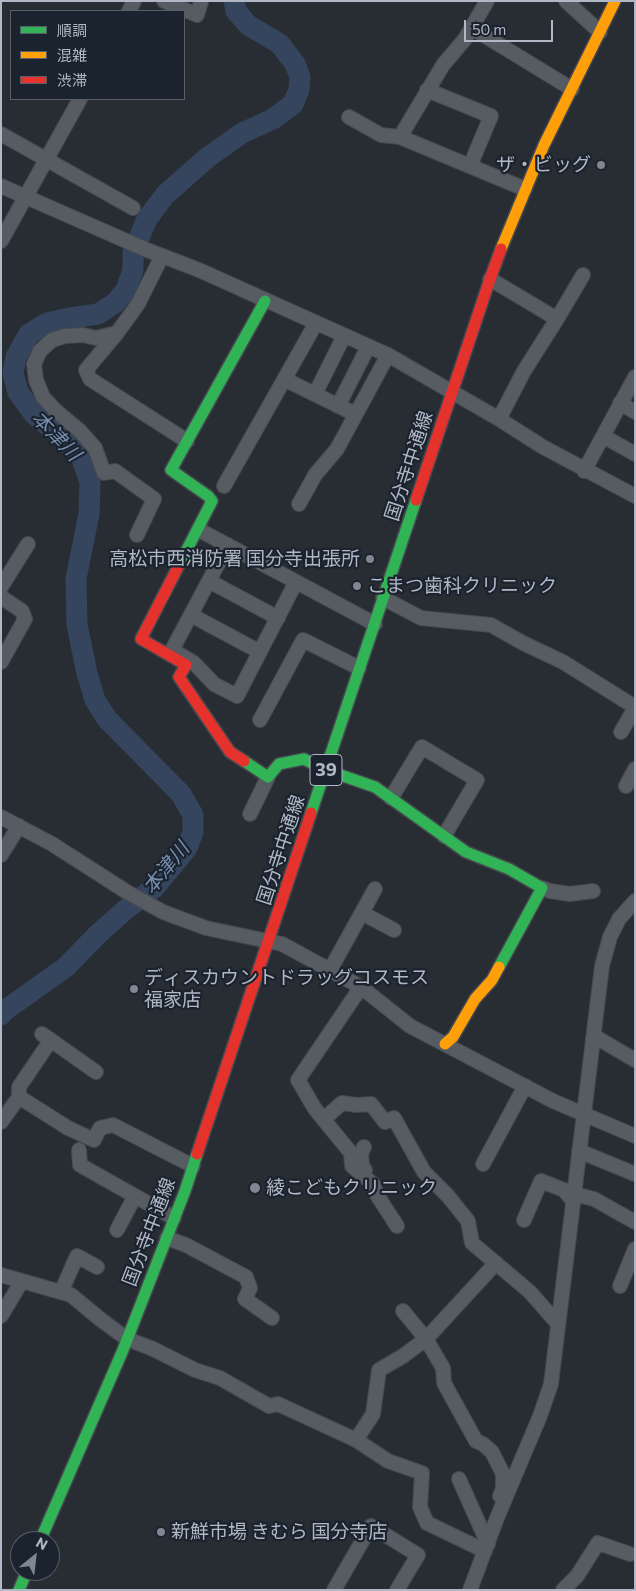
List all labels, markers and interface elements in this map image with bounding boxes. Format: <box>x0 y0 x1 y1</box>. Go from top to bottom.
legend <box>10 10 185 100</box>
scale bar <box>466 10 555 42</box>
text: 50 m <box>472 20 506 38</box>
text: 順調 <box>57 21 87 39</box>
text: 混雑 <box>57 46 87 64</box>
text: 渋滞 <box>57 71 87 89</box>
place label: ザ・ビッグ <box>496 154 591 176</box>
marker: ザ・ビッグ <box>595 159 607 171</box>
water label: 本津川 <box>27 406 85 466</box>
street label: 国分寺中通線 <box>381 408 437 524</box>
place label: 高松市西消防署 国分寺出張所 <box>109 548 360 570</box>
marker: 高松市西消防署 国分寺出張所 <box>364 553 376 565</box>
place label: こまつ歯科クリニック <box>367 575 557 597</box>
marker: こまつ歯科クリニック <box>351 580 363 592</box>
road number: 39 <box>310 754 342 786</box>
street label: 国分寺中通線 <box>253 792 309 908</box>
water label: 本津川 <box>138 837 194 899</box>
place label: ディスカウントドラッグコスモス 福家店 <box>144 967 429 1011</box>
marker: ディスカウントドラッグコスモス 福家店 <box>128 983 140 995</box>
street label: 国分寺中通線 <box>118 1175 180 1289</box>
place label: 綾こどもクリニック <box>266 1177 437 1199</box>
marker: 綾こどもクリニック <box>248 1181 262 1195</box>
place label: 新鮮市場 きむら 国分寺店 <box>171 1521 387 1543</box>
marker: 新鮮市場 きむら 国分寺店 <box>155 1526 167 1538</box>
north arrow <box>10 1531 60 1581</box>
text: N <box>33 1533 51 1553</box>

